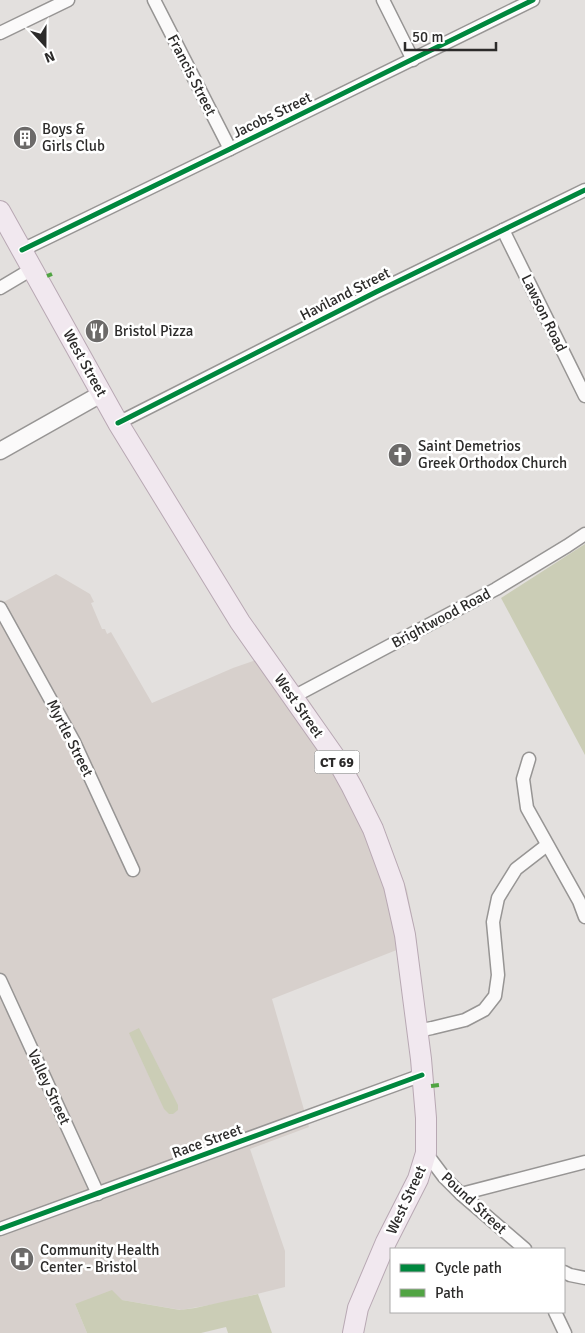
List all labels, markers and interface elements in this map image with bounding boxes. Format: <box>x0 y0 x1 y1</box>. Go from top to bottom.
north arrow <box>20 20 70 70</box>
scale bar <box>405 20 496 52</box>
text: 50 m <box>412 28 443 46</box>
street label: Francis Street <box>164 31 220 119</box>
text: N <box>42 47 57 66</box>
street label: Jacobs Street <box>230 88 314 142</box>
place label: Boys & Girls Club <box>42 120 105 155</box>
building icon: Boys & Girls Club <box>12 125 38 151</box>
street label: Haviland Street <box>297 264 393 324</box>
street label: Lawson Road <box>518 271 570 355</box>
restaurant icon: Bristol Pizza <box>84 318 110 344</box>
place label: Bristol Pizza <box>114 322 193 340</box>
street label: West Street <box>59 326 111 400</box>
place label: Saint Demetrios Greek Orthodox Church <box>418 437 567 472</box>
church icon: Saint Demetrios Greek Orthodox Church <box>387 442 413 468</box>
street label: Brightwood Road <box>388 584 494 652</box>
street label: West Street <box>270 671 328 741</box>
street label: Myrtle Street <box>43 696 97 780</box>
road number: CT 69 <box>314 750 360 774</box>
street label: Valley Street <box>24 1047 74 1127</box>
street label: Race Street <box>169 1120 245 1162</box>
street label: West Street <box>382 1163 430 1237</box>
street label: Pound Street <box>438 1168 510 1238</box>
place label: Community Health Center - Bristol <box>40 1241 159 1276</box>
hospital icon: Community Health Center - Bristol <box>9 1246 35 1272</box>
legend <box>390 1248 565 1313</box>
text: Cycle path <box>435 1259 502 1277</box>
text: Path <box>435 1284 464 1302</box>

